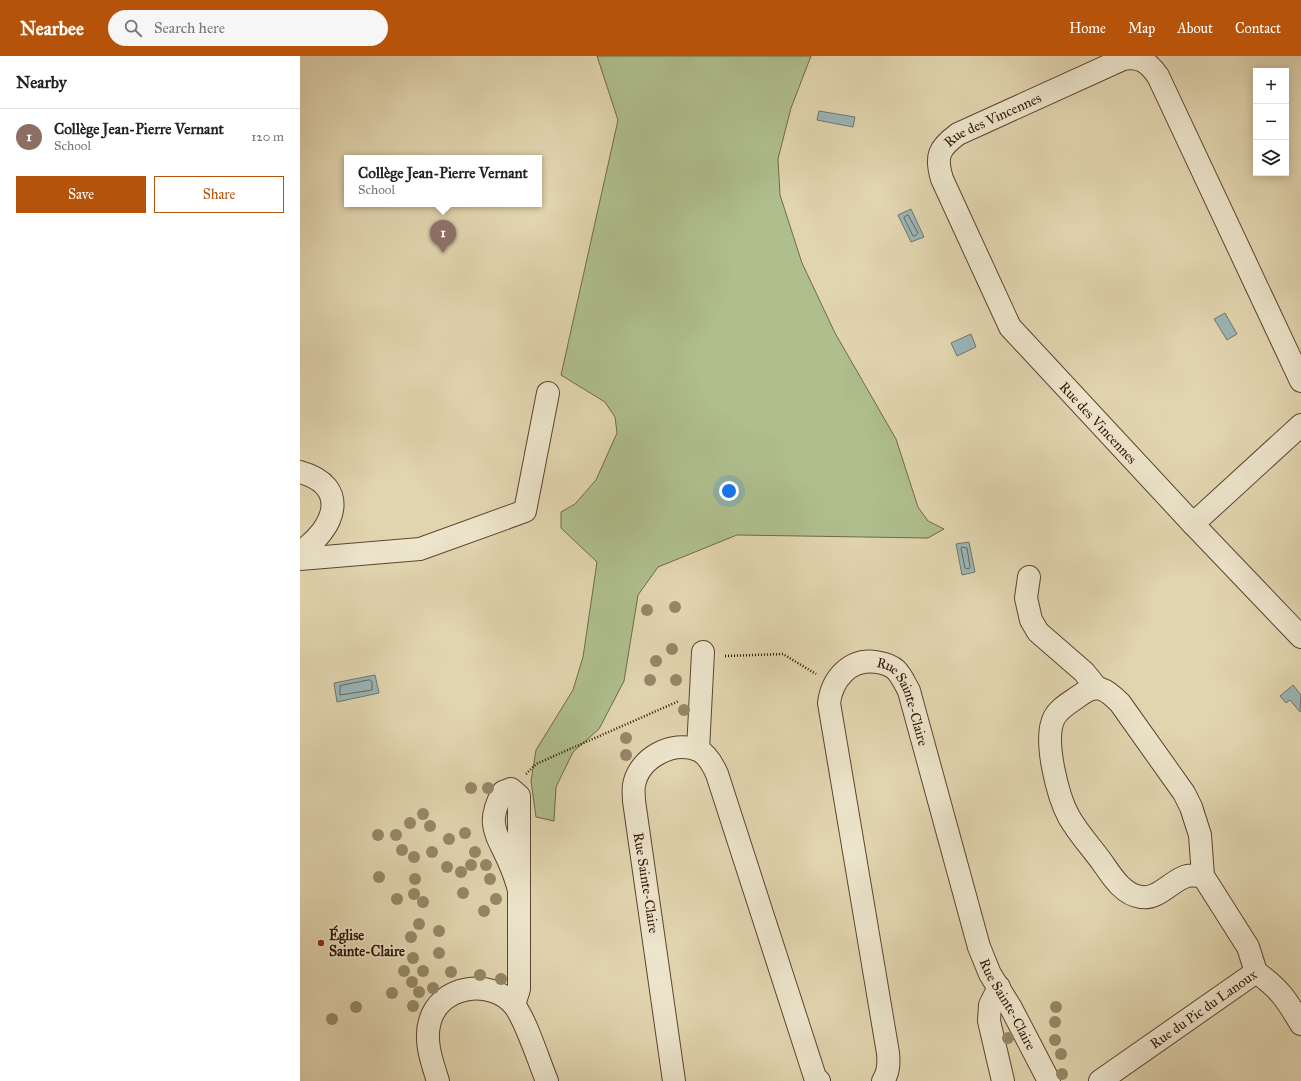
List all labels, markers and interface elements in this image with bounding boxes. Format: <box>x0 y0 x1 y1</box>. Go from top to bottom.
search box <box>108 10 388 46</box>
text: Nearbee <box>20 17 84 40</box>
icon: search <box>122 17 144 39</box>
text: Search here <box>154 19 225 37</box>
text: Home <box>1069 20 1106 37</box>
text: Map <box>1128 20 1155 37</box>
text: About <box>1177 20 1213 37</box>
text: Contact <box>1235 20 1281 37</box>
map controls <box>1253 68 1289 176</box>
button: + <box>1253 68 1289 104</box>
text: Nearby <box>16 72 67 93</box>
street label: Rue des Vincennes <box>940 89 1044 150</box>
button: − <box>1253 104 1289 140</box>
text: Collège Jean-Pierre Vernant <box>54 120 224 138</box>
text: 1 <box>26 129 32 145</box>
text: 120 m <box>251 129 284 145</box>
text: School <box>54 138 91 154</box>
button: layers <box>1253 140 1289 176</box>
popup <box>344 155 542 207</box>
text: Collège Jean-Pierre Vernant <box>358 164 528 182</box>
button: Save <box>16 176 146 213</box>
button: Share <box>154 176 284 213</box>
text: School <box>358 182 395 198</box>
pin: 1 <box>430 220 456 253</box>
street label: Rue des Vincennes <box>1056 378 1140 468</box>
your location <box>719 481 739 501</box>
street label: Rue Sainte-Claire <box>875 654 932 748</box>
street label: Rue Sainte-Claire <box>630 831 662 935</box>
place label: Église Sainte-Claire <box>329 925 405 960</box>
marker: Église Sainte-Claire <box>316 938 326 948</box>
street label: Rue Sainte-Claire <box>976 956 1040 1053</box>
street label: Rue du Pic du Lanoux <box>1147 965 1261 1052</box>

